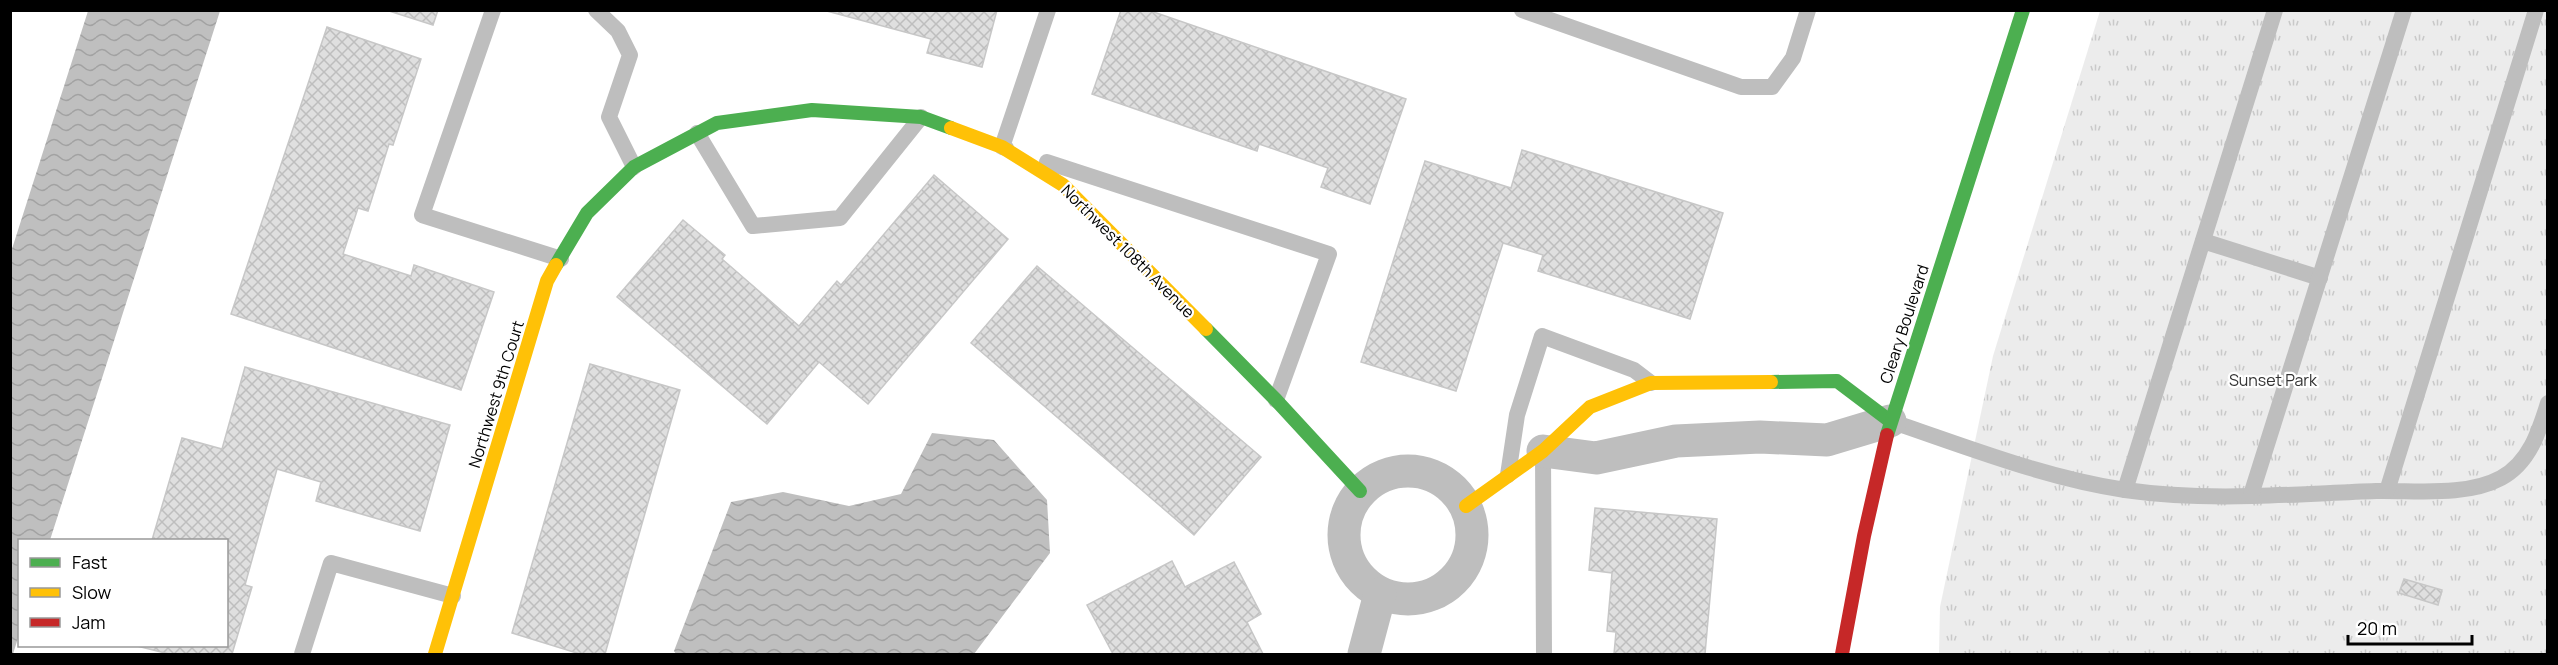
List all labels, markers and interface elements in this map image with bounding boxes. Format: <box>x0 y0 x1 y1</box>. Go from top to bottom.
street label: Northwest 108th Avenue <box>1056 179 1200 323</box>
street label: Cleary Boulevard <box>1874 262 1934 386</box>
street label: Northwest 9th Court <box>463 318 529 470</box>
park label: Sunset Park <box>2229 369 2318 391</box>
legend <box>18 539 228 647</box>
text: Fast <box>72 550 107 574</box>
text: Slow <box>72 580 112 604</box>
scale bar <box>2348 608 2472 646</box>
text: Jam <box>72 610 106 634</box>
text: 20 m <box>2357 616 2397 640</box>

